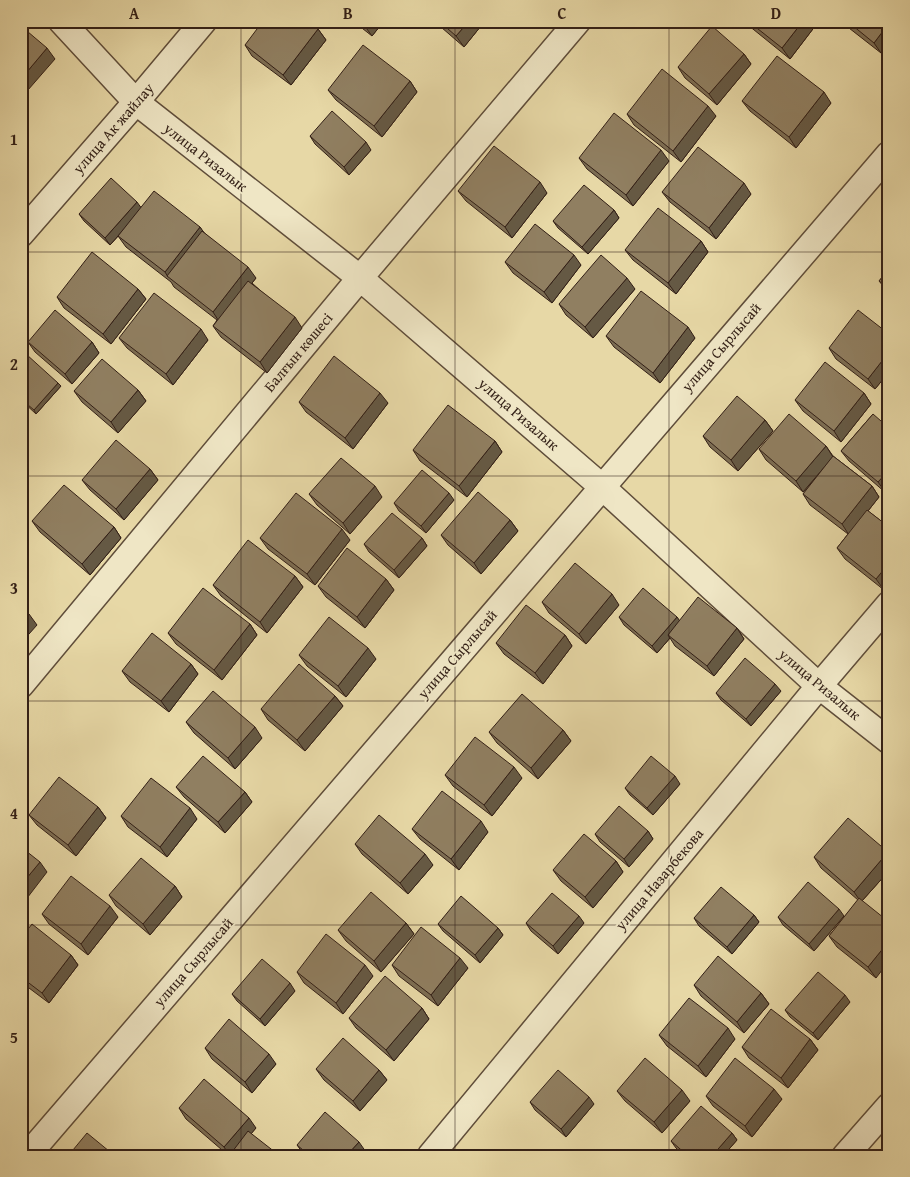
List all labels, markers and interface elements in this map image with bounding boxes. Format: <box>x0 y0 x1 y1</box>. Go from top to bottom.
text: A <box>129 1 140 25</box>
text: B <box>343 1 353 25</box>
text: C <box>557 1 567 25</box>
text: D <box>771 1 781 25</box>
street label: улица Ак жайлау <box>67 78 159 179</box>
street label: улица Ризалык <box>159 117 252 196</box>
text: 1 <box>10 127 18 151</box>
street label: улица Сырлысай <box>676 298 766 397</box>
street label: Балғын көшесі <box>259 308 337 396</box>
text: 2 <box>10 352 18 376</box>
street label: улица Ризалык <box>473 372 564 455</box>
text: 3 <box>10 576 18 600</box>
street label: улица Сырлысай <box>412 605 502 704</box>
street label: улица Ризалык <box>774 643 866 725</box>
text: 4 <box>10 801 18 825</box>
street label: улица Назарбекова <box>609 823 709 935</box>
street label: улица Сырлысай <box>148 913 238 1012</box>
text: 5 <box>10 1025 18 1049</box>

